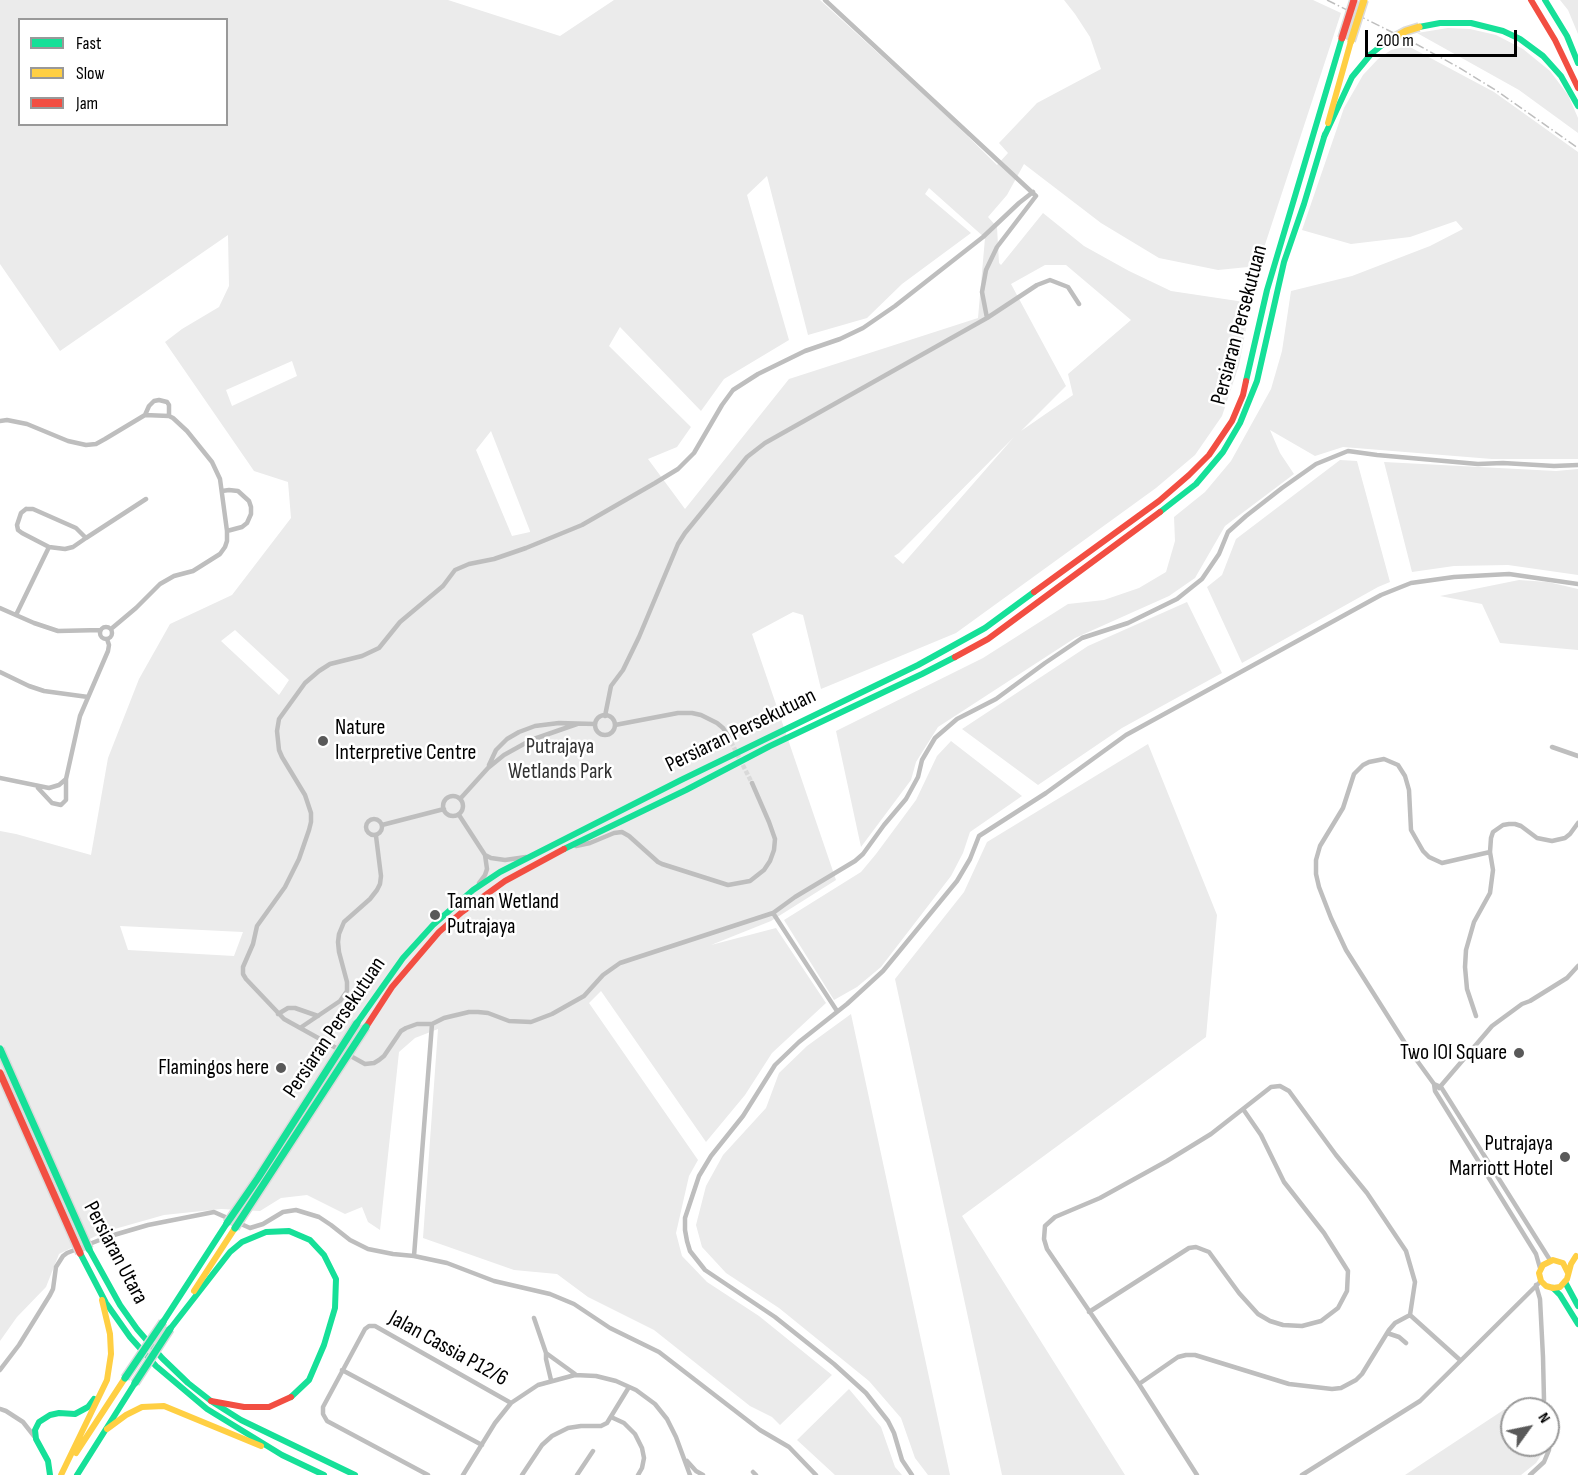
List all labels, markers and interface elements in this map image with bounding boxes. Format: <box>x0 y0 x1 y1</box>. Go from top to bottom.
legend <box>18 18 228 126</box>
scale bar <box>1368 18 1520 56</box>
text: 200 m <box>1376 30 1414 51</box>
text: Fast <box>76 33 101 54</box>
text: Slow <box>76 63 105 84</box>
text: Jam <box>76 93 98 114</box>
street label: Persiaran Persekutuan <box>1206 242 1274 408</box>
street label: Persiaran Persekutuan <box>661 683 821 779</box>
place label: Nature Interpretive Centre <box>335 715 476 766</box>
marker: Nature Interpretive Centre <box>316 734 330 748</box>
park label: Putrajaya Wetlands Park <box>508 734 612 786</box>
place label: Taman Wetland Putrajaya <box>447 889 559 940</box>
marker: Taman Wetland Putrajaya <box>428 908 442 922</box>
street label: Persiaran Persekutuan <box>278 953 392 1103</box>
place label: Two IOI Square <box>1400 1040 1507 1066</box>
marker: Two IOI Square <box>1512 1046 1526 1060</box>
place label: Flamingos here <box>158 1055 269 1081</box>
marker: Flamingos here <box>274 1061 288 1075</box>
place label: Putrajaya Marriott Hotel <box>1449 1131 1553 1182</box>
marker: Putrajaya Marriott Hotel <box>1558 1150 1572 1164</box>
street label: Persiaran Utara <box>77 1197 153 1309</box>
street label: Jalan Cassia P12/6 <box>384 1305 512 1393</box>
north arrow <box>1500 1397 1560 1457</box>
text: N <box>1534 1409 1554 1427</box>

